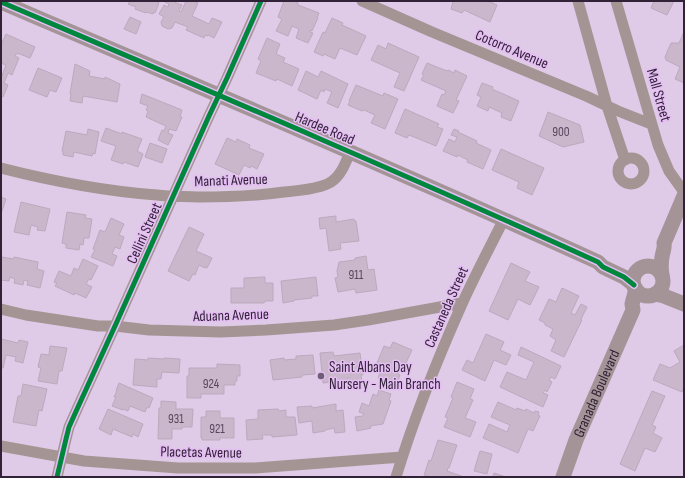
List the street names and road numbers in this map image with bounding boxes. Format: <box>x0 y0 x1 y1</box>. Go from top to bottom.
street label: Cotorro Avenue <box>472 26 551 73</box>
street label: Mall Street <box>642 66 675 124</box>
street label: Hardee Road <box>292 107 358 150</box>
street label: Manati Avenue <box>194 170 268 191</box>
street label: Cellini Street <box>123 199 167 267</box>
street label: Castaneda Street <box>420 263 473 351</box>
street label: Aduana Avenue <box>192 305 269 326</box>
street label: Granada Boulevard <box>569 347 624 440</box>
street label: Placetas Avenue <box>160 442 242 463</box>

